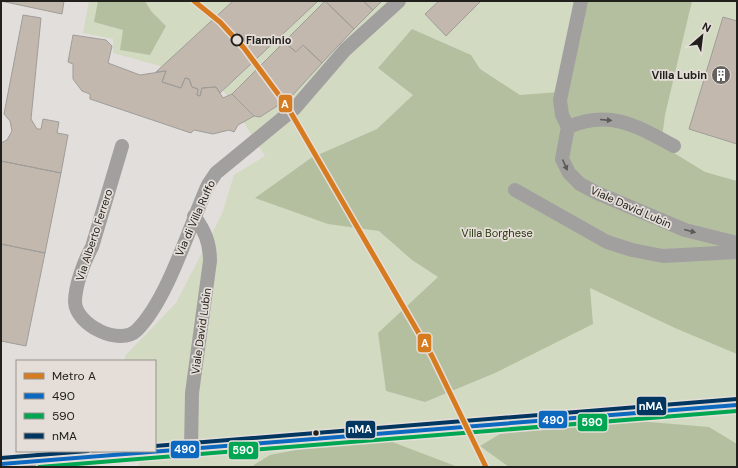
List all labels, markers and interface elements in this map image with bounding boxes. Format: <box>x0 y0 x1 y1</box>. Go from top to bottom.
north arrow <box>682 16 722 56</box>
text: N <box>700 19 714 35</box>
marker: Flaminio <box>230 33 244 47</box>
place label: Flaminio <box>246 33 292 47</box>
building icon: Villa Lubin <box>710 64 732 86</box>
place label: Villa Lubin <box>651 68 707 82</box>
line badge: A <box>278 94 293 113</box>
text: A <box>281 97 289 111</box>
one-way arrow <box>600 117 612 123</box>
one-way arrow <box>562 159 568 171</box>
street label: Via di Villa Ruffo <box>172 178 218 258</box>
street label: Viale David Lubin <box>588 183 674 231</box>
street label: Via Alberto Ferrero <box>73 187 115 283</box>
park label: Villa Borghese <box>461 226 533 240</box>
one-way arrow <box>684 228 696 234</box>
street label: Viale David Lubin <box>188 287 214 375</box>
line badge: A <box>417 333 432 353</box>
text: A <box>421 336 429 350</box>
legend <box>16 360 156 452</box>
text: Metro A <box>52 368 96 384</box>
text: 490 <box>52 388 75 404</box>
line badge: nMA <box>636 396 667 416</box>
text: nMA <box>639 399 663 413</box>
text: 590 <box>52 408 75 424</box>
line badge: 490 <box>538 410 568 429</box>
text: 490 <box>542 413 564 427</box>
line badge: 590 <box>577 413 608 432</box>
text: 590 <box>581 415 603 429</box>
line badge: nMA <box>345 420 376 439</box>
text: nMA <box>348 422 372 436</box>
text: nMA <box>52 428 77 444</box>
unlabelled marker <box>311 428 321 438</box>
line badge: 490 <box>170 440 200 459</box>
line badge: 590 <box>228 441 259 460</box>
text: 490 <box>174 442 196 456</box>
text: 590 <box>232 443 254 457</box>

